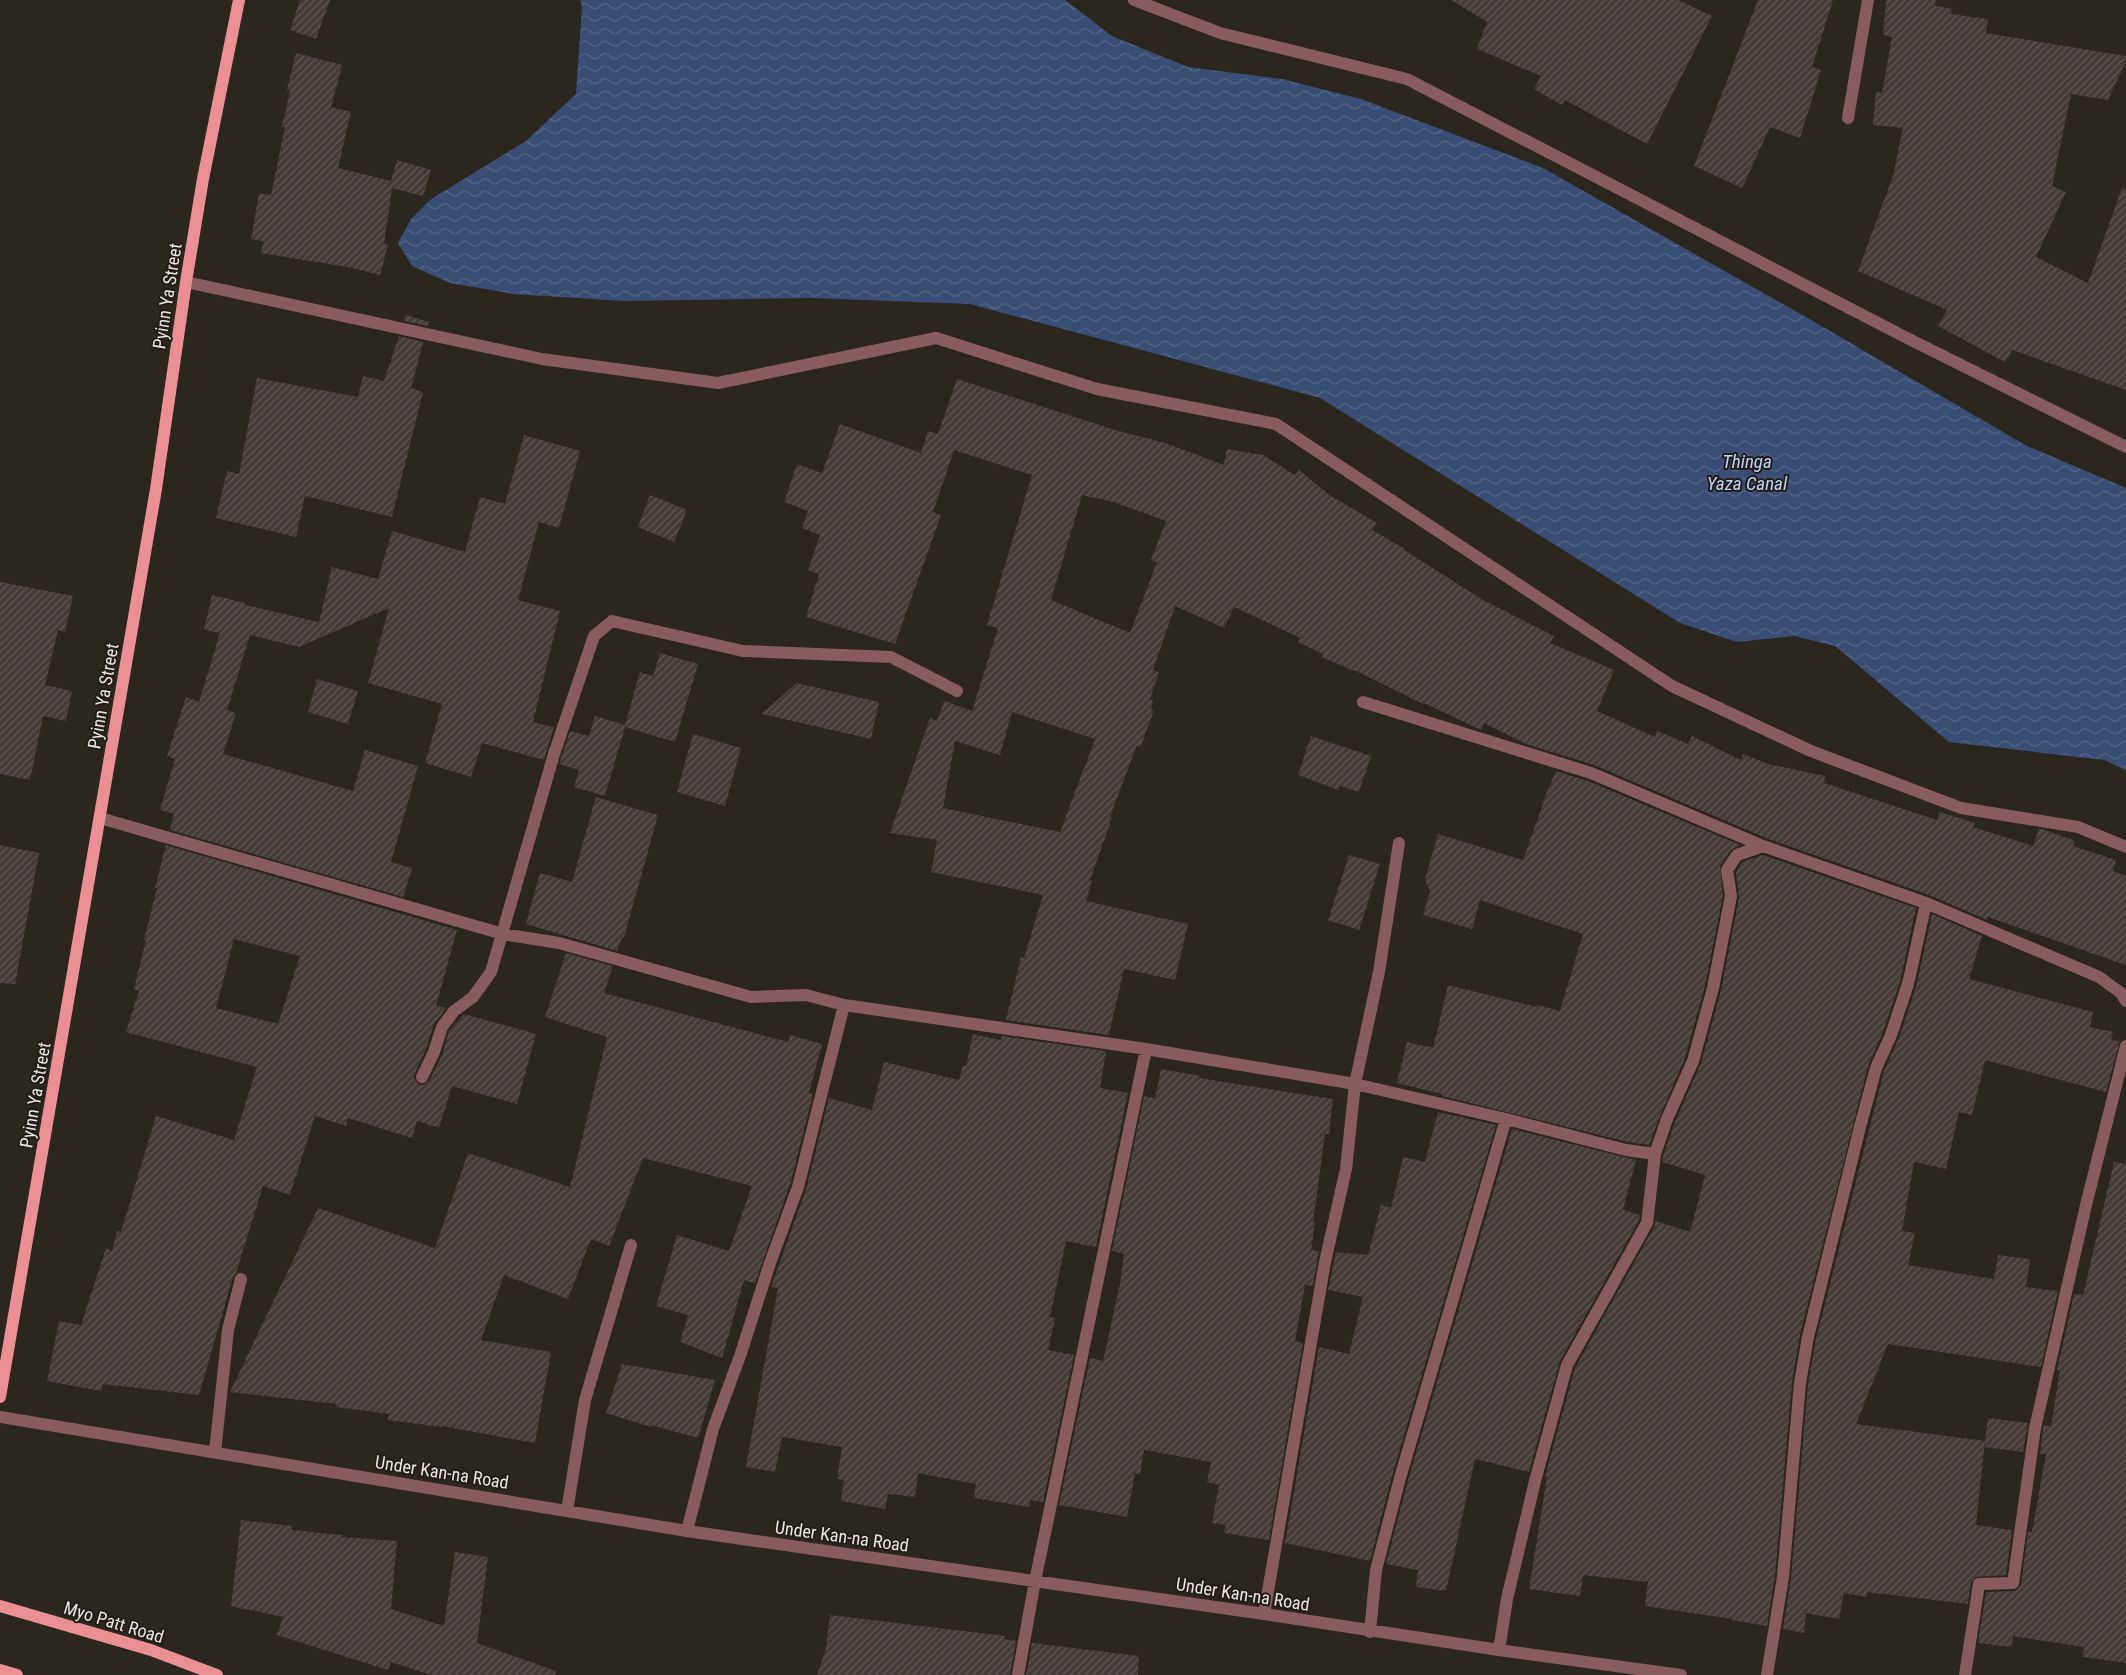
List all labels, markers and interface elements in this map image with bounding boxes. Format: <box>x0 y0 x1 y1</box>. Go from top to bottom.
street label: Pyinn Ya Street <box>148 241 186 351</box>
water label: Thinga Yaza Canal <box>1707 450 1788 495</box>
street label: Pyinn Ya Street <box>83 641 123 751</box>
street label: Pyinn Ya Street <box>15 1040 55 1150</box>
street label: Under Kan-na Road <box>374 1451 510 1493</box>
street label: Under Kan-na Road <box>774 1516 910 1556</box>
street label: Under Kan-na Road <box>1175 1573 1311 1615</box>
street label: Myo Patt Road <box>61 1597 167 1647</box>

